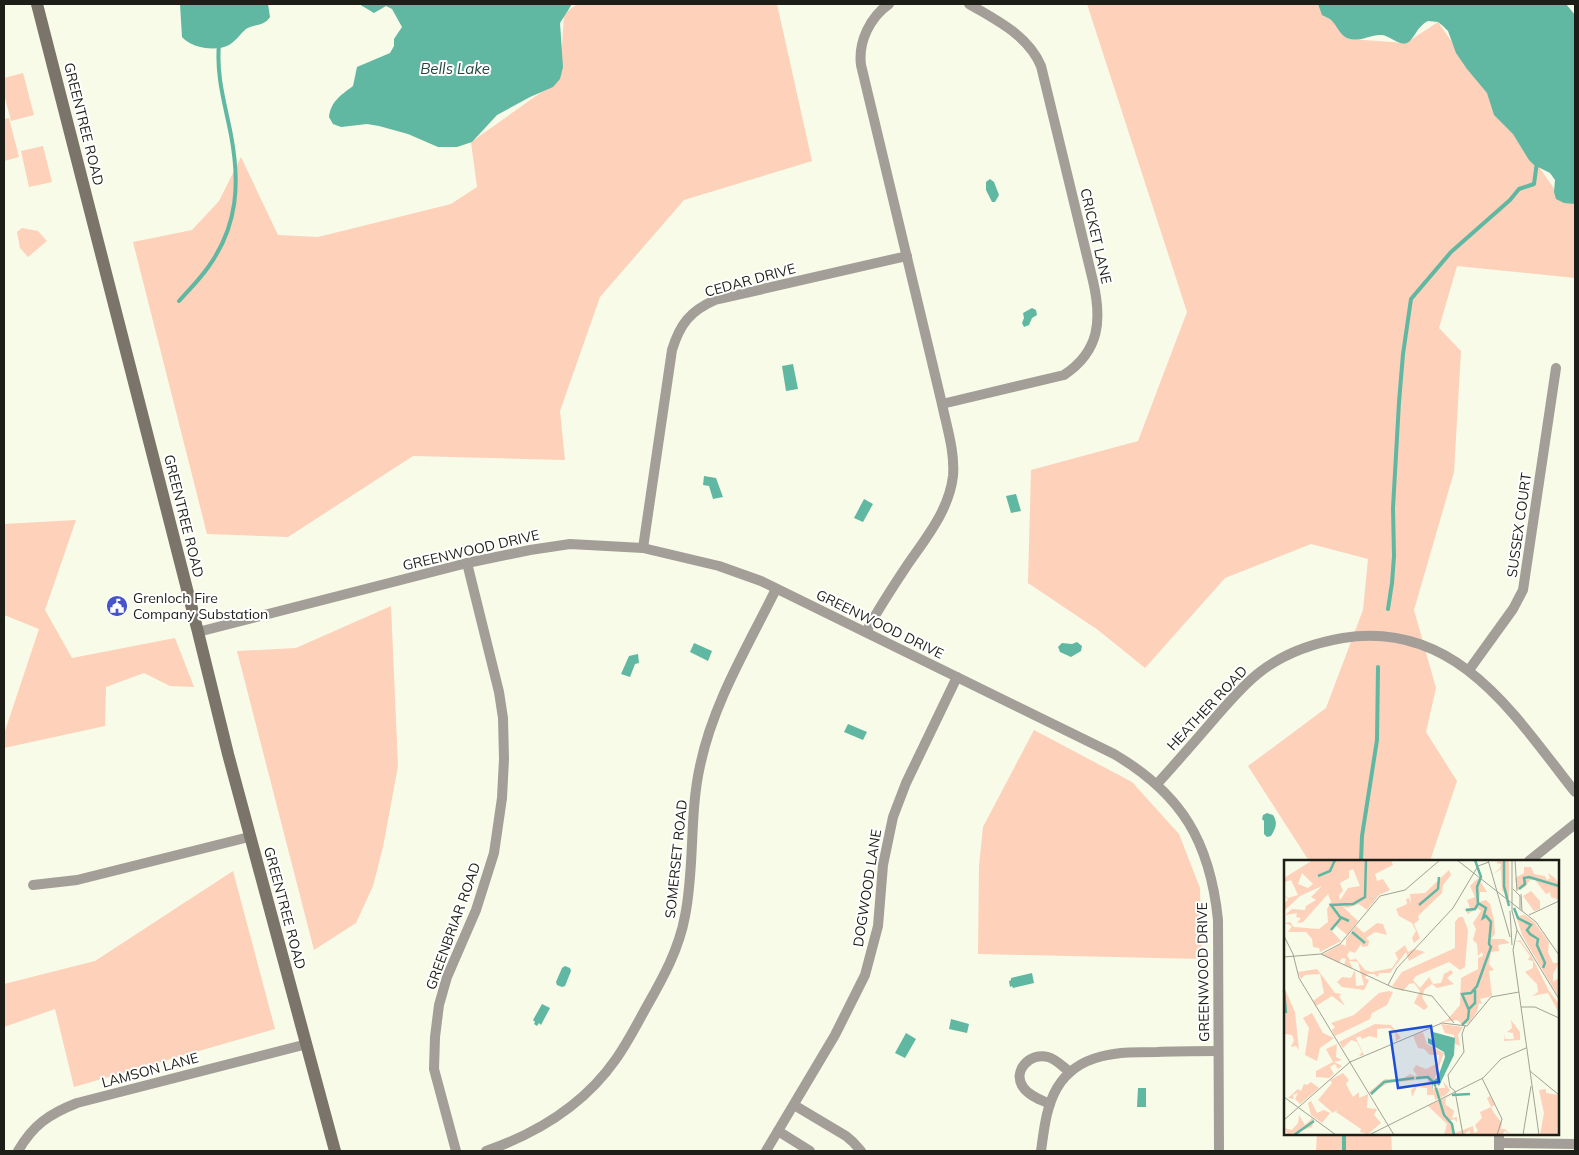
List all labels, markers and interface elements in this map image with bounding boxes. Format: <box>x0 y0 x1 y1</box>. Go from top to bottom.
water label: Bells Lake <box>420 59 490 78</box>
street label: GREENTREE ROAD <box>60 61 108 187</box>
street label: CRICKET LANE <box>1076 186 1116 286</box>
street label: CEDAR DRIVE <box>703 259 797 301</box>
street label: GREENTREE ROAD <box>160 453 208 579</box>
street label: SUSSEX COURT <box>1503 471 1535 578</box>
street label: GREENWOOD DRIVE <box>401 526 541 574</box>
street label: GREENWOOD DRIVE <box>813 585 947 663</box>
place label: Grenloch Fire Company Substation <box>133 589 268 623</box>
public building icon: Grenloch Fire Company Substation <box>105 594 129 618</box>
street label: HEATHER ROAD <box>1163 662 1251 754</box>
street label: SOMERSET ROAD <box>661 799 691 919</box>
street label: DOGWOOD LANE <box>849 828 885 948</box>
street label: GREENTREE ROAD <box>260 845 310 971</box>
street label: GREENBRIAR ROAD <box>422 860 484 992</box>
inset map <box>1284 860 1559 1135</box>
street label: GREENWOOD DRIVE <box>1193 902 1213 1042</box>
street label: LAMSON LANE <box>100 1048 200 1092</box>

